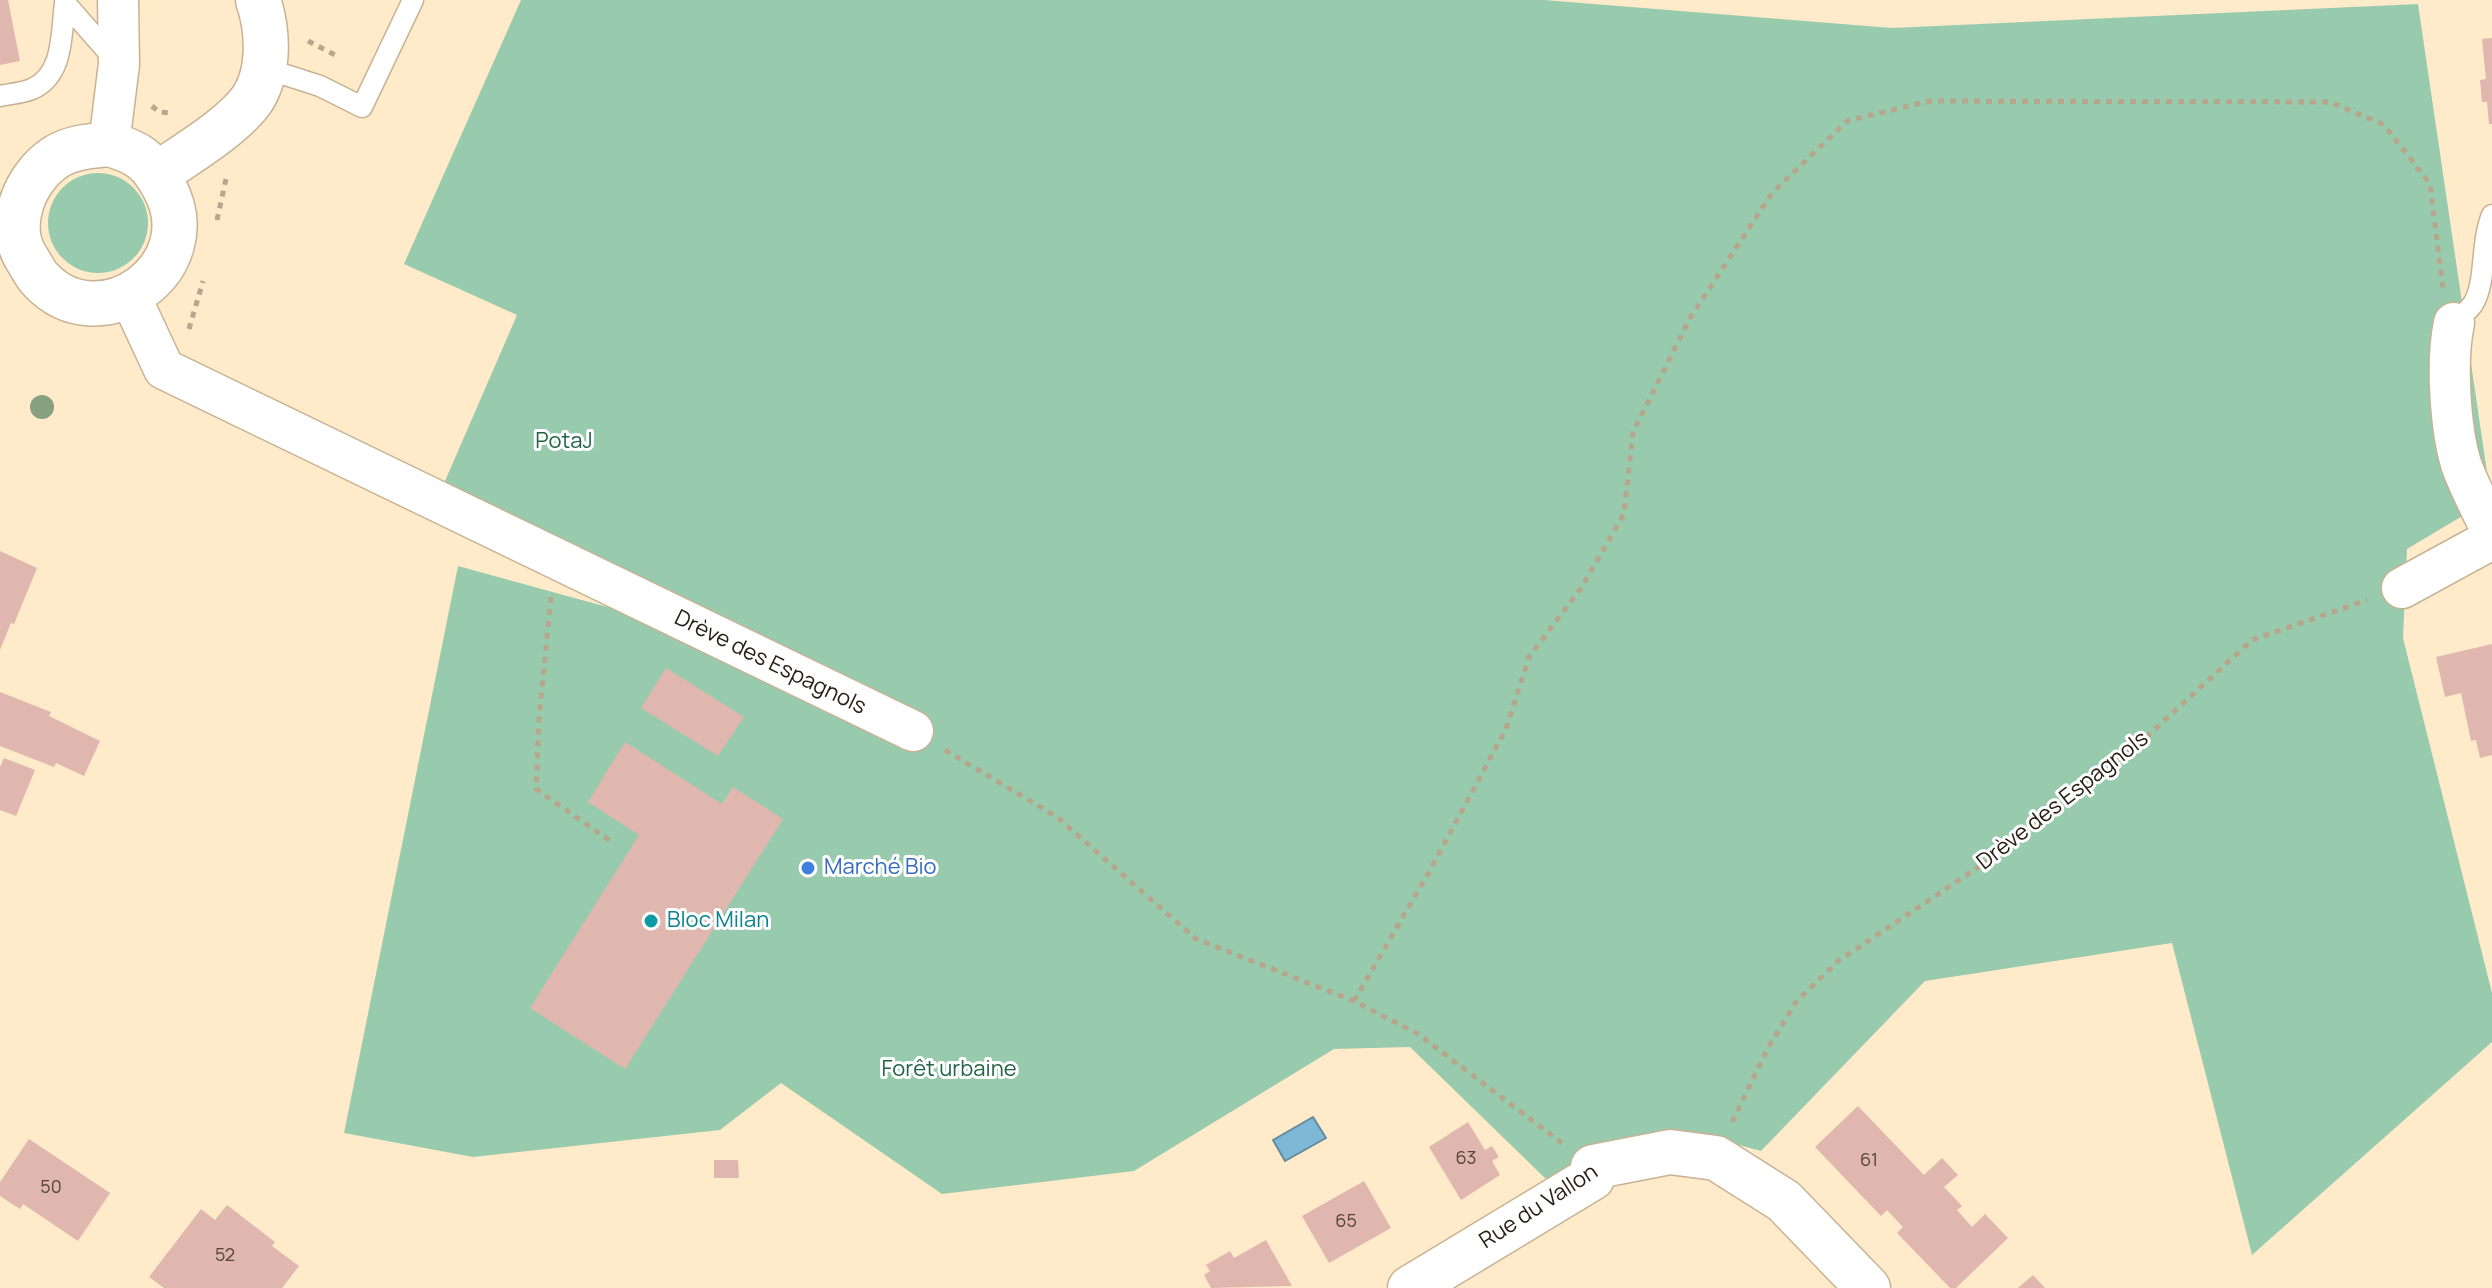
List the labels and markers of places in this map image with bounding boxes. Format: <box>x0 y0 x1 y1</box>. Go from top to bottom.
place label: Marché Bio <box>824 855 937 881</box>
marker: Marché Bio <box>799 859 817 877</box>
place label: Bloc Milan <box>667 908 769 934</box>
marker: Bloc Milan <box>642 912 660 930</box>

